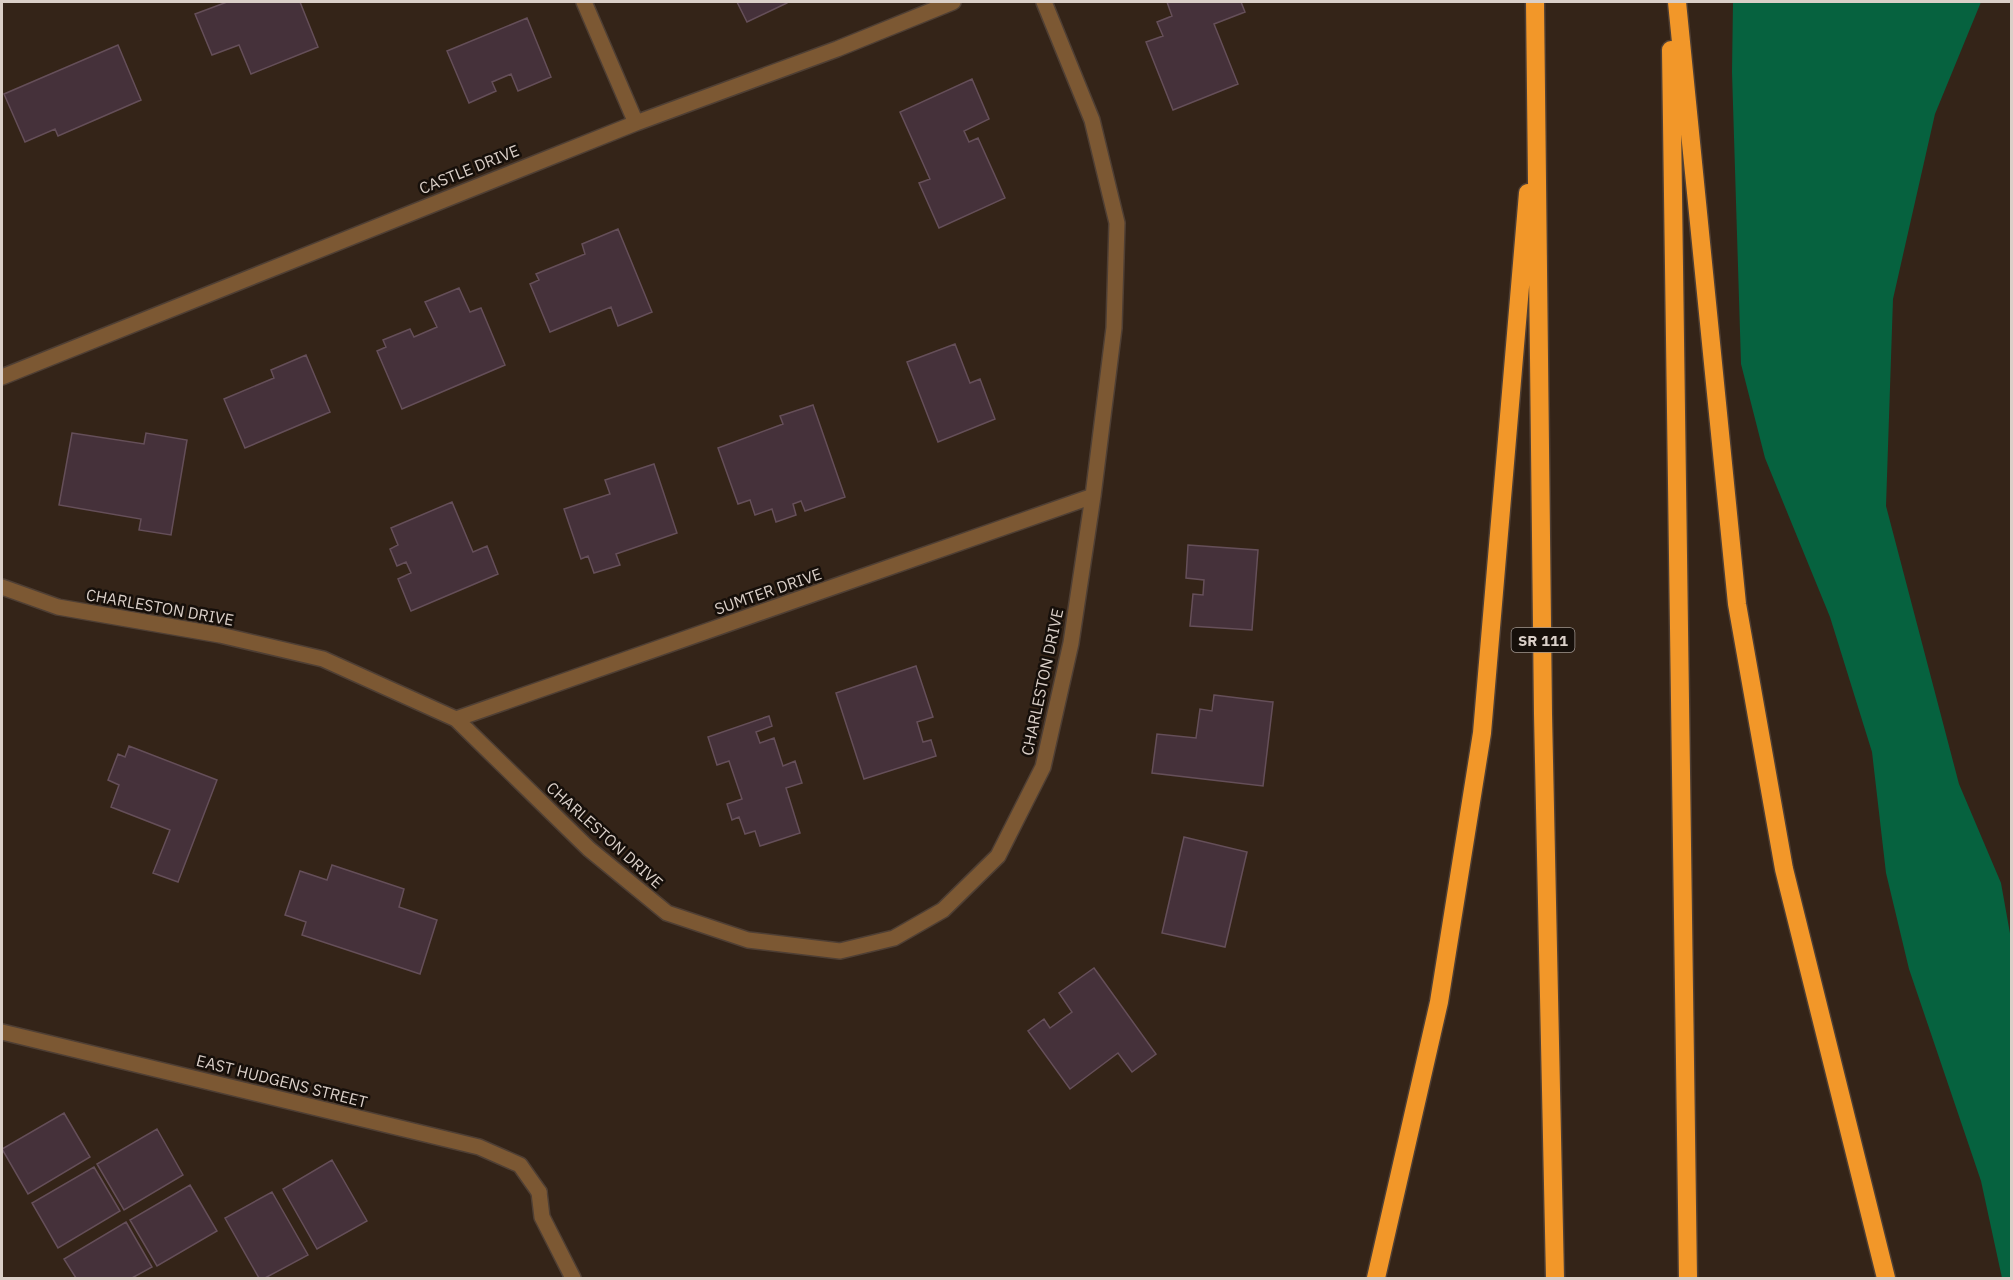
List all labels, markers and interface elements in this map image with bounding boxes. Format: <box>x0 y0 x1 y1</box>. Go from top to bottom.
street label: CASTLE DRIVE <box>416 140 522 198</box>
street label: SUMTER DRIVE <box>712 563 824 619</box>
street label: CHARLESTON DRIVE <box>84 584 236 630</box>
street label: CHARLESTON DRIVE <box>1017 607 1067 757</box>
road number: SR 111 <box>1512 628 1574 652</box>
street label: CHARLESTON DRIVE <box>543 777 667 893</box>
street label: EAST HUDGENS STREET <box>194 1050 370 1112</box>

